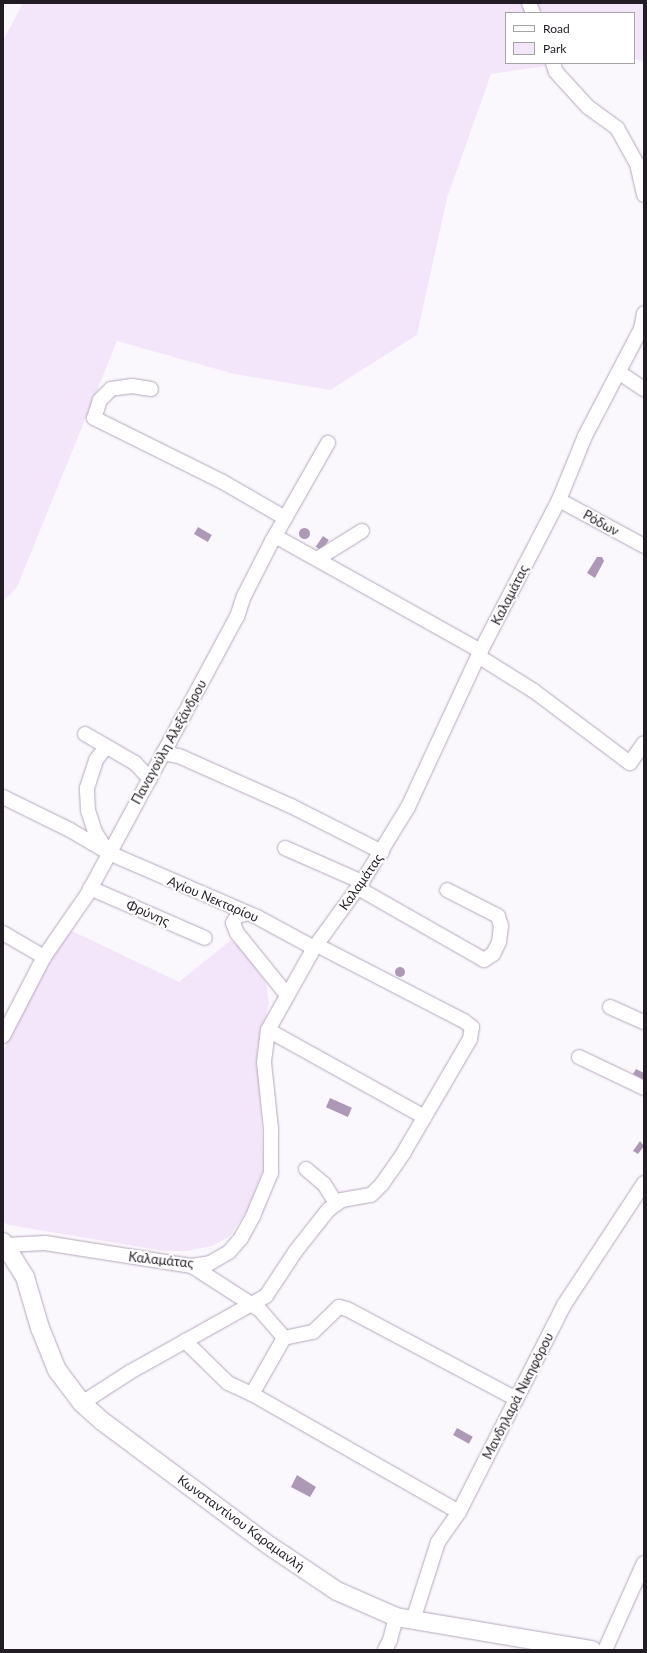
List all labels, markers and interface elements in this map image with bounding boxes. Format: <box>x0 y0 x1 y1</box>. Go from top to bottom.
legend <box>505 12 635 64</box>
text: Road <box>543 21 570 36</box>
text: Park <box>543 41 566 56</box>
street label: Ρόδων <box>580 507 622 539</box>
street label: Καλαμάτας <box>488 562 532 628</box>
street label: Παναγούλη Αλεξάνδρου <box>128 677 210 807</box>
street label: Καλαμάτας <box>336 851 386 913</box>
street label: Αγίου Νεκταρίου <box>165 873 261 925</box>
street label: Φρύνης <box>124 897 172 929</box>
street label: Καλαμάτας <box>128 1249 194 1271</box>
street label: Μανδηλαρά Νικηφόρου <box>479 1330 557 1462</box>
street label: Κωνσταντίνου Καραμανλή <box>174 1472 308 1574</box>

